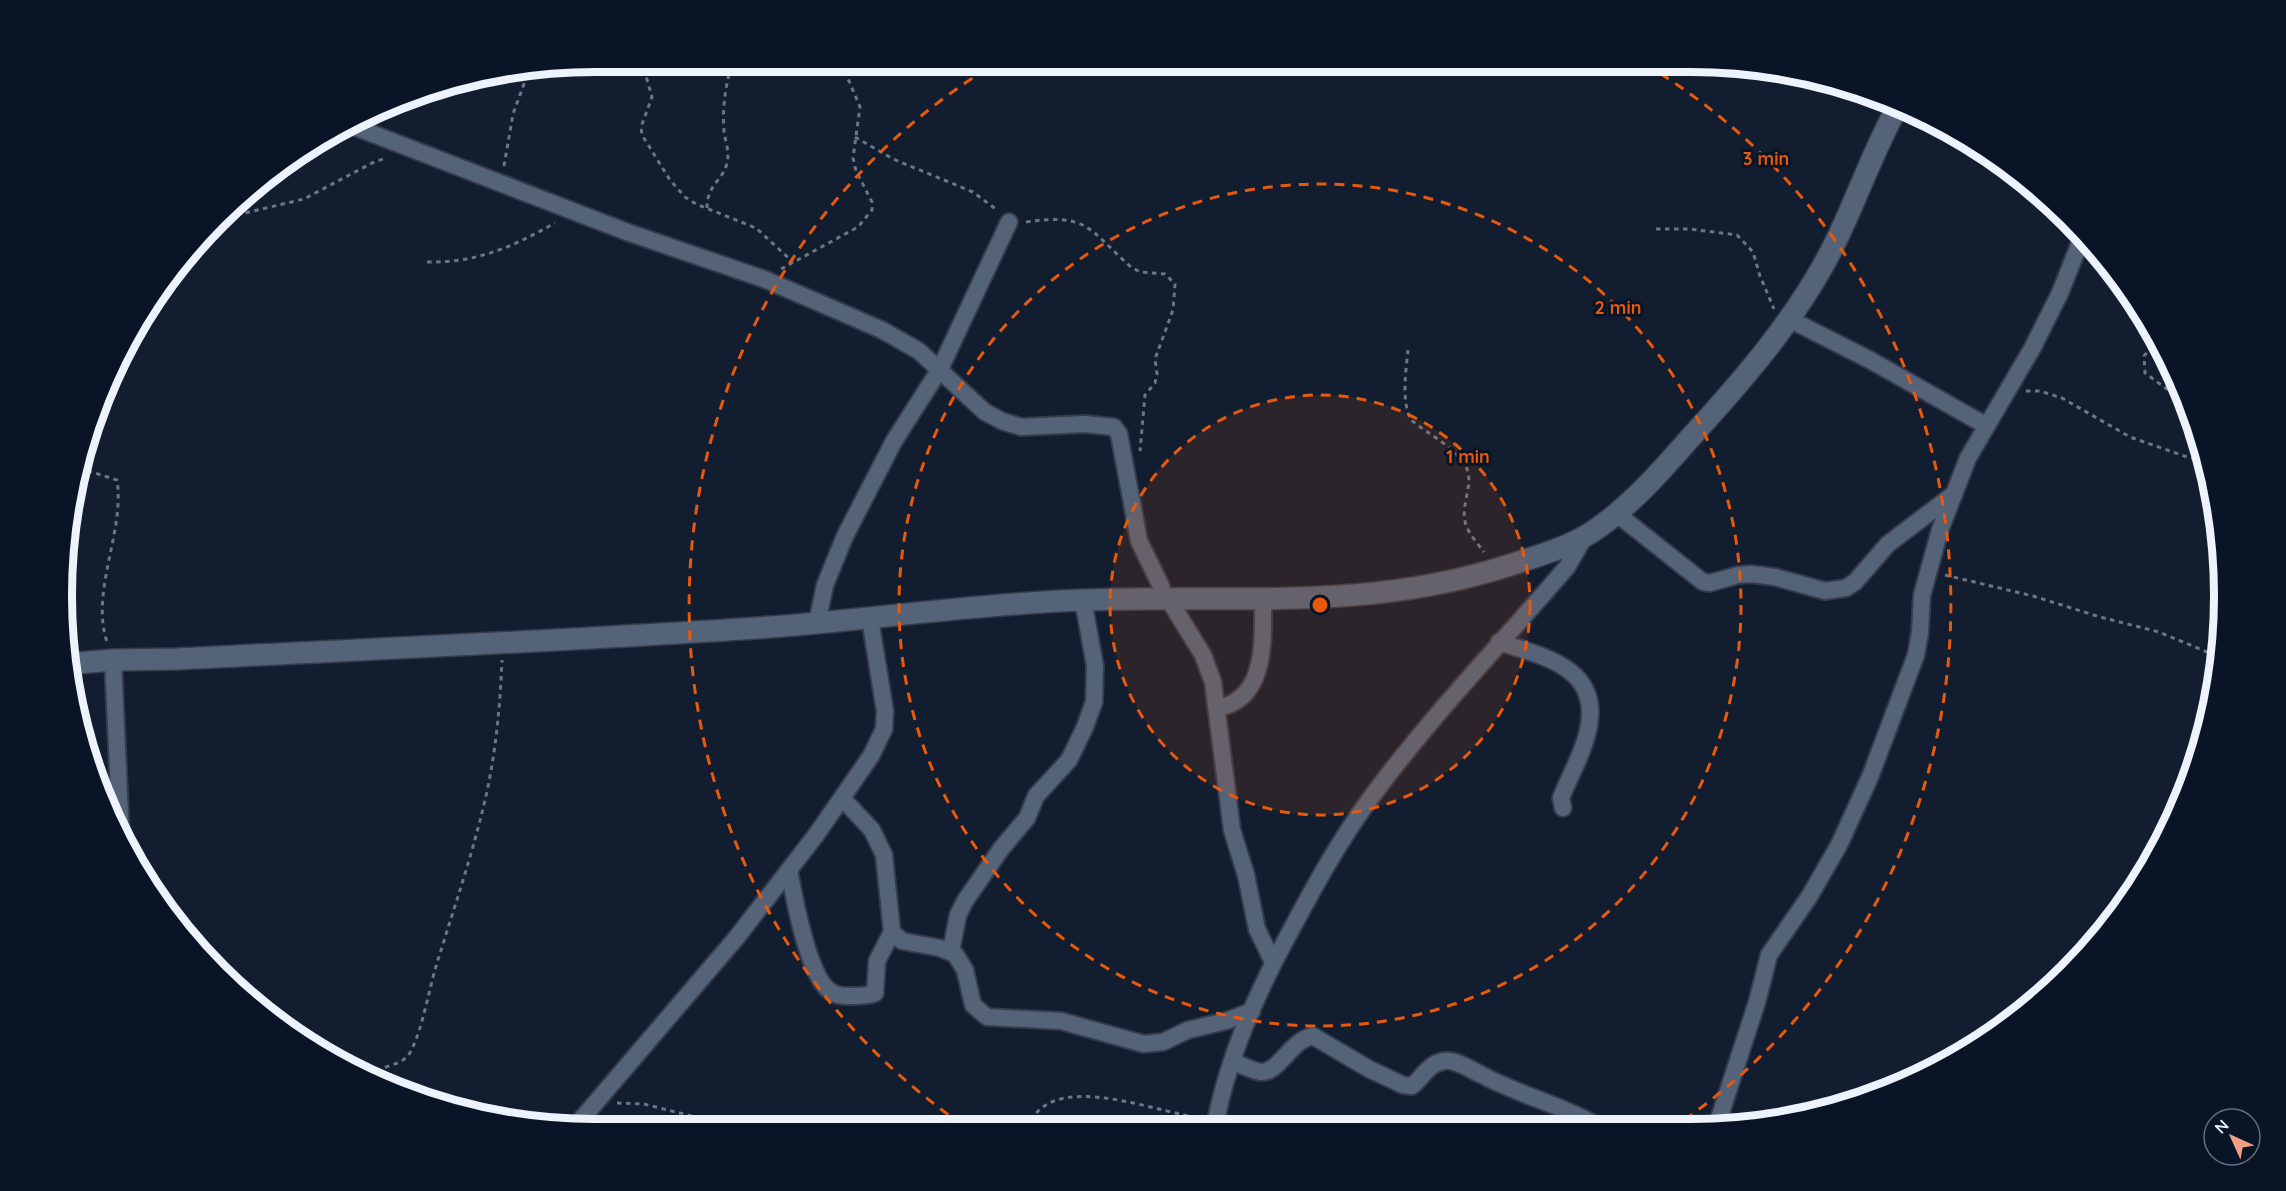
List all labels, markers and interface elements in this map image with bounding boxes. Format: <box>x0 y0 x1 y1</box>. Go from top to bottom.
text: 3 min <box>1743 147 1789 170</box>
text: 2 min <box>1595 296 1641 319</box>
text: 1 min <box>1446 445 1490 468</box>
centre of rings <box>1310 595 1330 615</box>
north arrow <box>2202 1107 2262 1167</box>
text: N <box>2210 1115 2233 1138</box>

